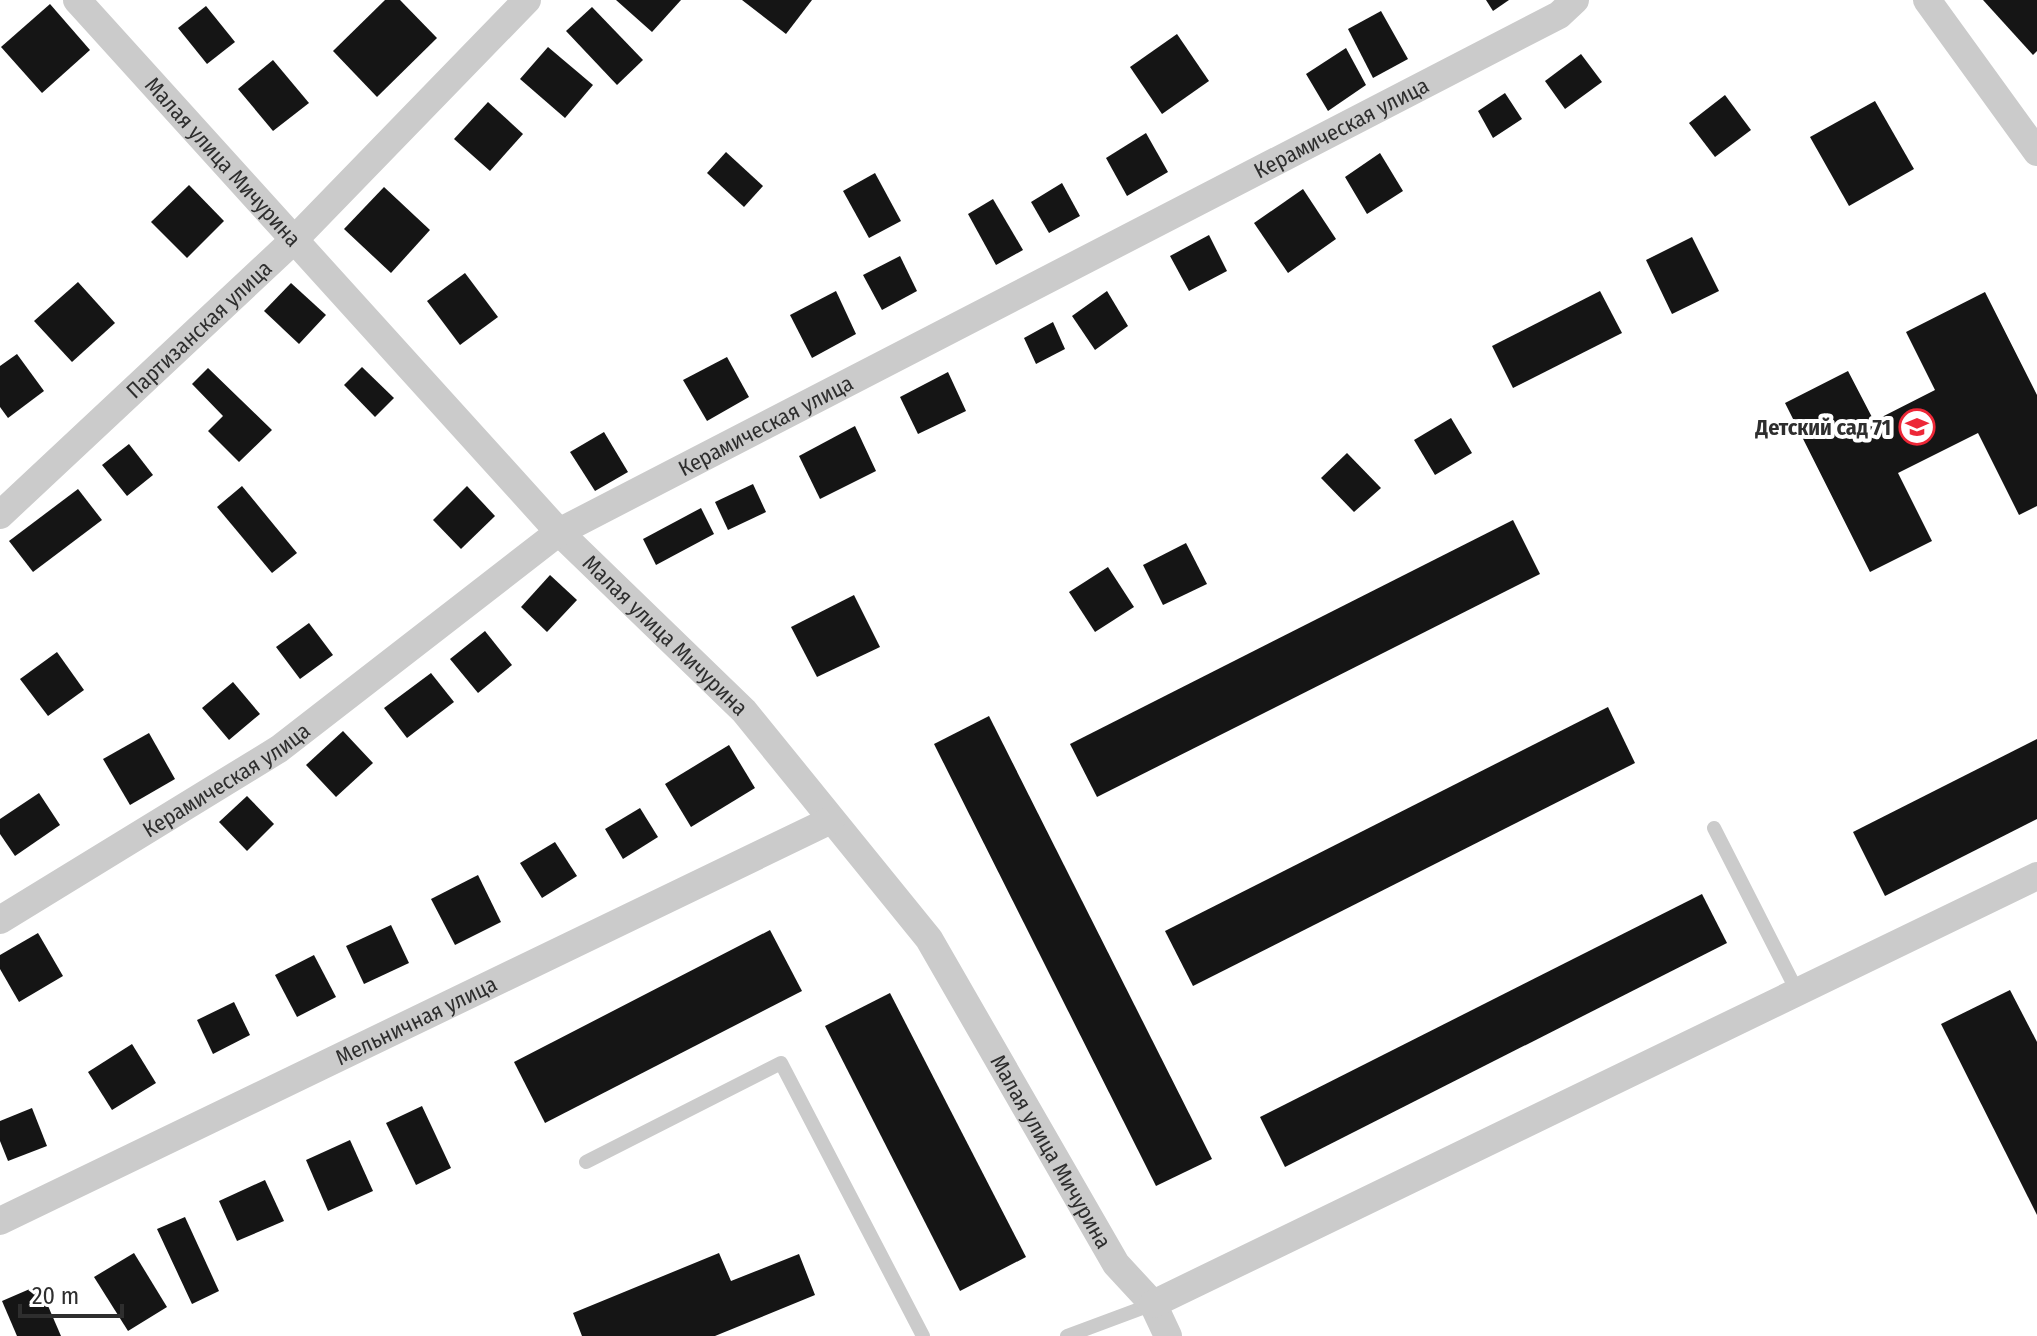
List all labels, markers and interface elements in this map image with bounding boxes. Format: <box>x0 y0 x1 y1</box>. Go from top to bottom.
street label: Малая улица Мичурина <box>140 71 307 252</box>
street label: Керамическая улица <box>1249 71 1433 184</box>
street label: Партизанская улица <box>120 255 277 404</box>
street label: Керамическая улица <box>674 369 857 482</box>
school or university icon: Детский сад 71 <box>1898 408 1936 446</box>
place label: Детский сад 71 <box>1754 414 1891 441</box>
street label: Малая улица Мичурина <box>577 549 754 721</box>
street label: Керамическая улица <box>137 717 315 843</box>
street label: Мельничная улица <box>331 970 501 1071</box>
street label: Малая улица Мичурина <box>985 1050 1118 1253</box>
scale bar <box>20 1268 122 1318</box>
text: 20 m <box>32 1282 79 1310</box>

